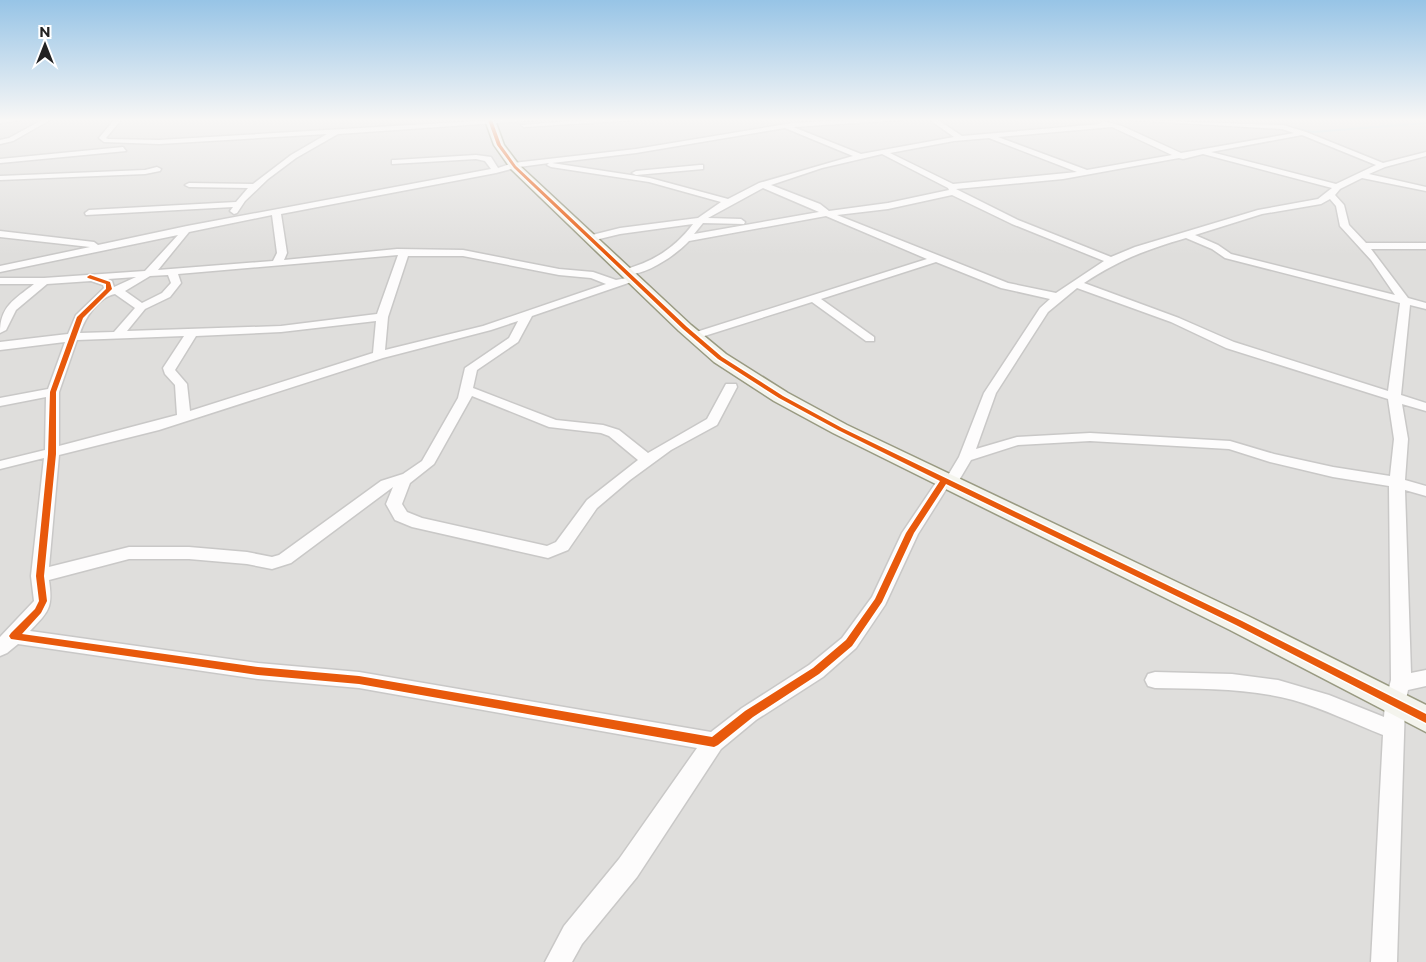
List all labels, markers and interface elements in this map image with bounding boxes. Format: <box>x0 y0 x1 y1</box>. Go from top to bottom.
north arrow <box>20 20 70 70</box>
text: N <box>39 23 51 41</box>

